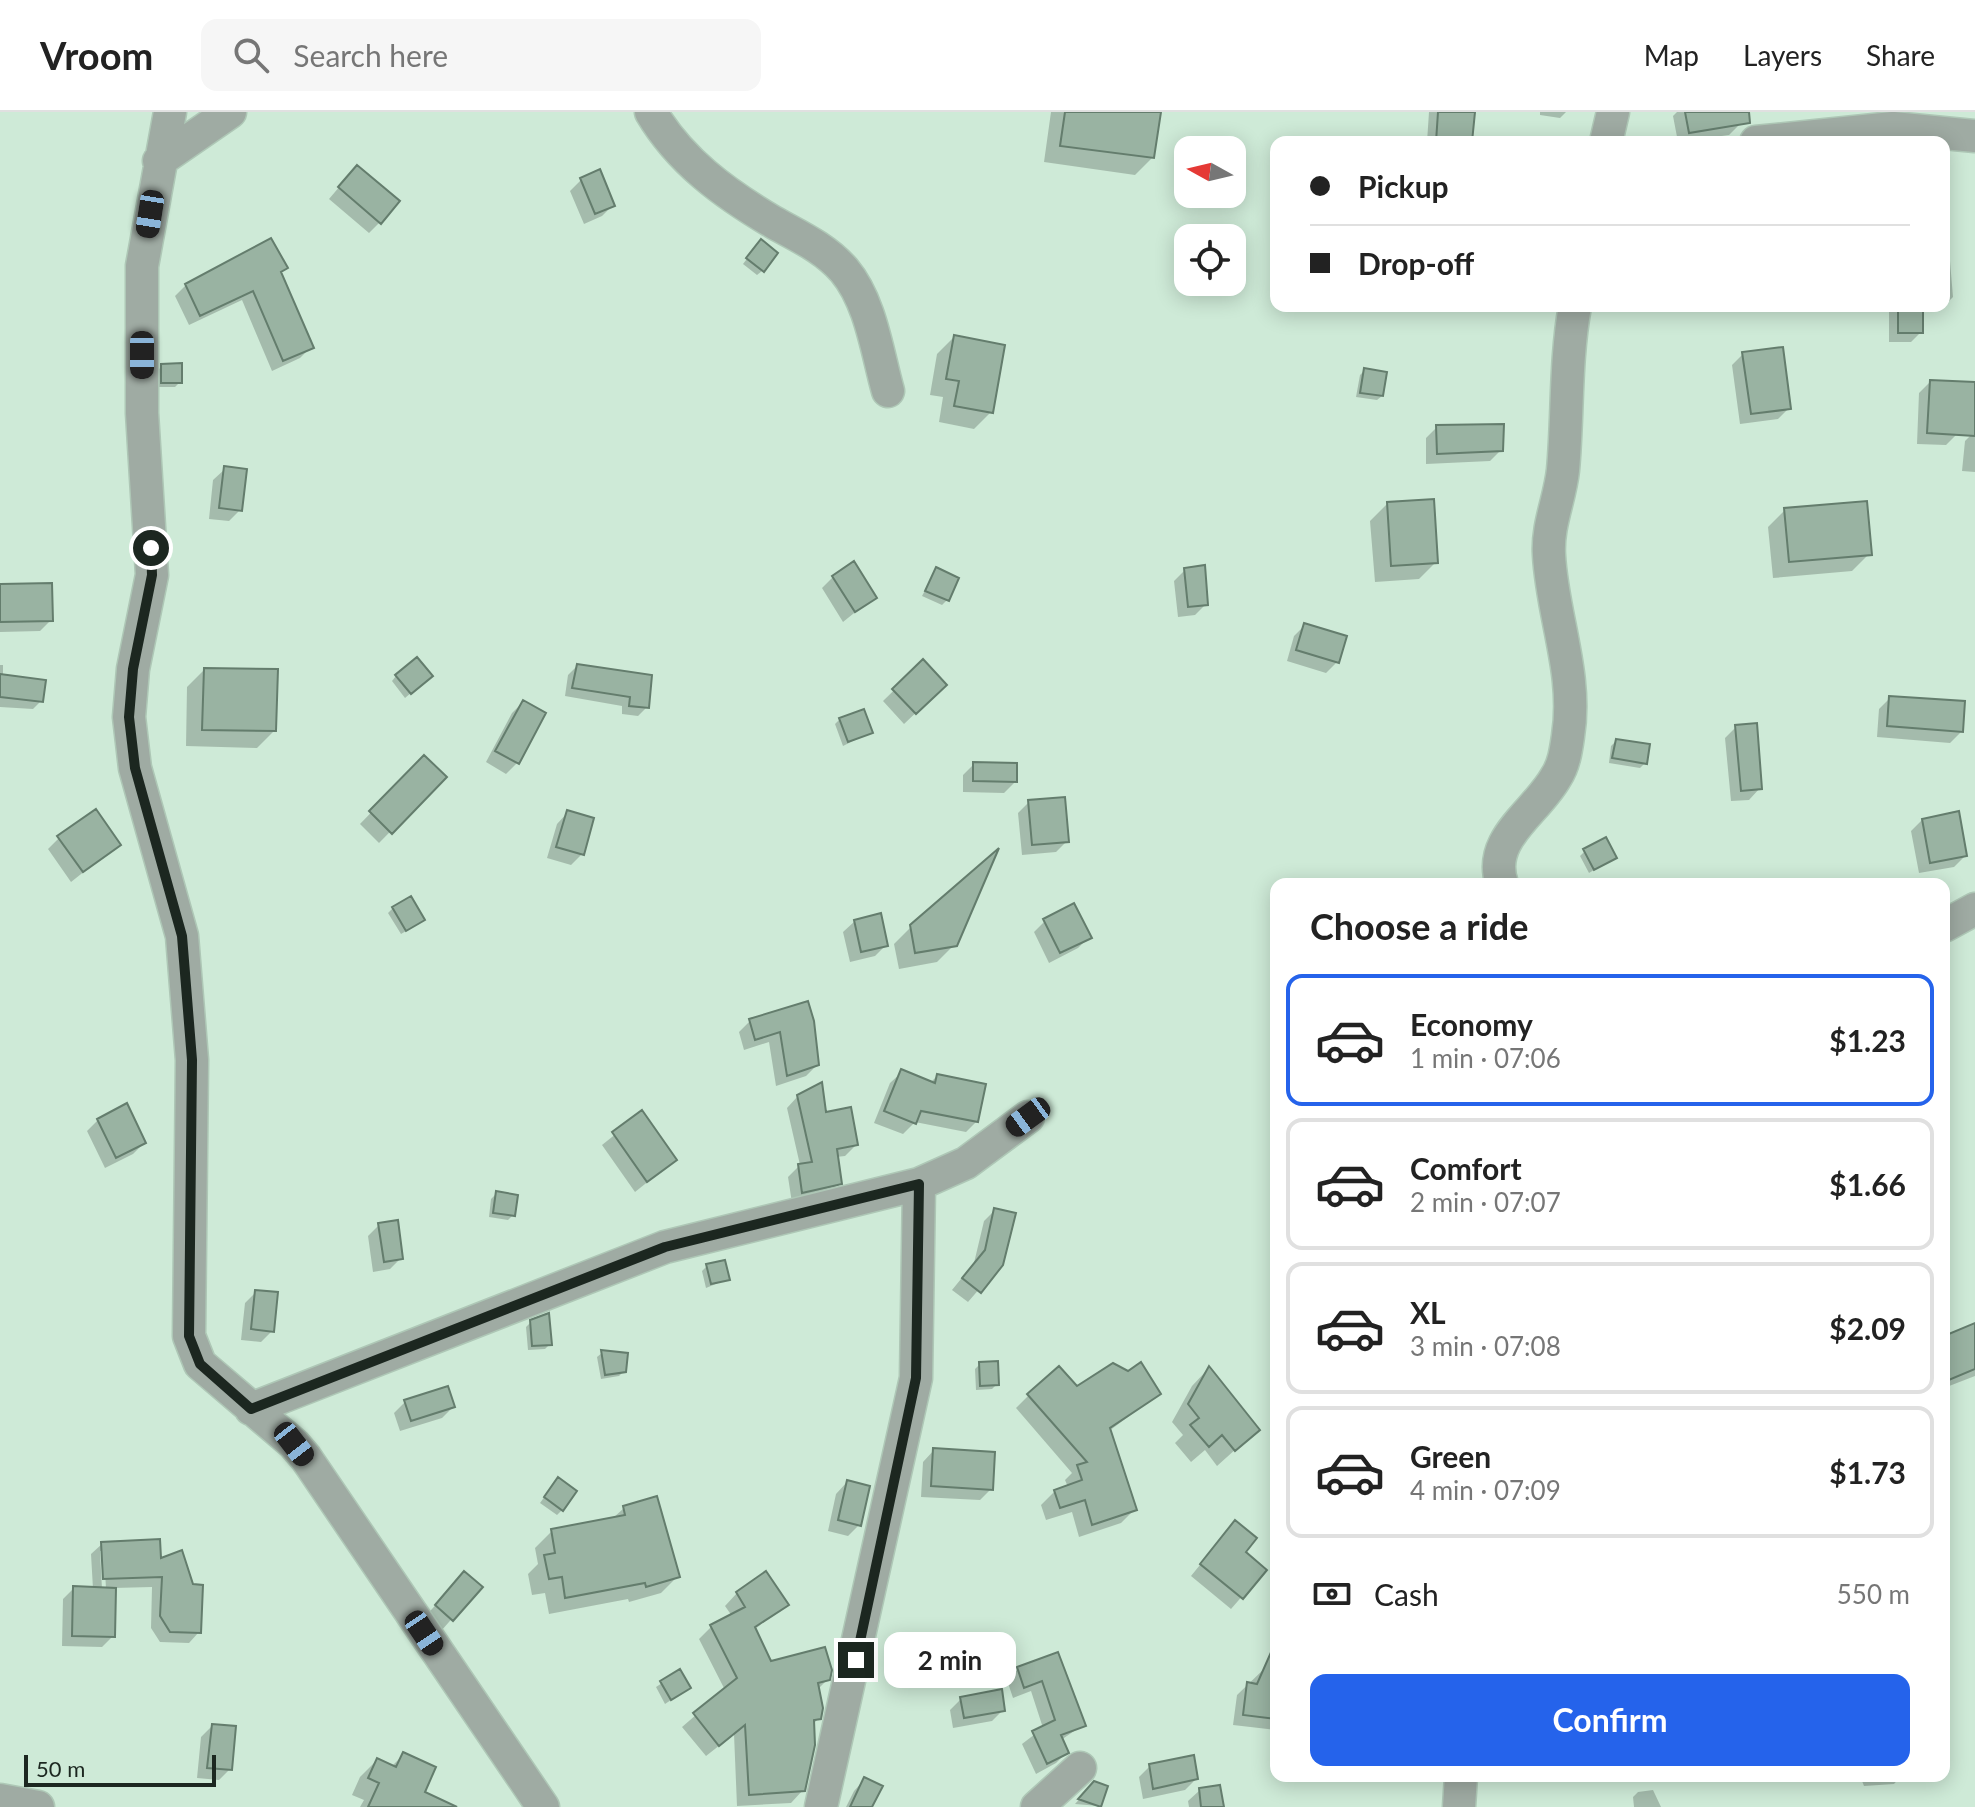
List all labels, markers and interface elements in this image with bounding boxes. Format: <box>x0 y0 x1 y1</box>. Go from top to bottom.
search box <box>201 19 761 91</box>
text: Vroom <box>40 32 153 78</box>
icon: search <box>229 33 273 77</box>
text: Search here <box>293 37 448 73</box>
text: Map <box>1644 38 1699 72</box>
text: Layers <box>1743 38 1822 72</box>
text: Share <box>1866 38 1935 72</box>
north arrow <box>1174 136 1246 208</box>
map controls <box>1174 136 1246 296</box>
text: Pickup <box>1358 168 1449 204</box>
car <box>134 188 166 240</box>
button: locate <box>1174 224 1246 296</box>
text: Drop-off <box>1358 245 1474 281</box>
car <box>130 331 154 379</box>
route start <box>133 530 169 566</box>
text: Choose a ride <box>1310 904 1529 948</box>
icon: car <box>1314 1004 1386 1076</box>
text: Economy <box>1410 1006 1533 1042</box>
text: $1.23 <box>1829 1022 1906 1058</box>
text: 1 min · 07:06 <box>1410 1042 1561 1074</box>
car <box>1002 1093 1054 1141</box>
icon: car <box>1314 1148 1386 1220</box>
text: Comfort <box>1410 1150 1522 1186</box>
text: $1.66 <box>1829 1166 1906 1202</box>
text: 2 min · 07:07 <box>1410 1186 1561 1218</box>
icon: car <box>1314 1292 1386 1364</box>
text: XL <box>1410 1294 1446 1330</box>
text: $2.09 <box>1829 1310 1906 1346</box>
text: 3 min · 07:08 <box>1410 1330 1561 1362</box>
car <box>270 1418 318 1470</box>
icon: car <box>1314 1436 1386 1508</box>
text: Green <box>1410 1438 1491 1474</box>
text: $1.73 <box>1829 1454 1906 1490</box>
text: 4 min · 07:09 <box>1410 1474 1561 1506</box>
icon: cash <box>1310 1572 1354 1616</box>
text: Cash <box>1374 1576 1439 1612</box>
text: 550 m <box>1837 1578 1910 1610</box>
car <box>401 1606 447 1660</box>
callout: 2 min <box>884 1632 1016 1688</box>
route end <box>838 1642 874 1678</box>
text: 2 min <box>918 1644 982 1676</box>
button: Confirm <box>1310 1674 1910 1766</box>
scale bar <box>24 1751 216 1787</box>
text: 50 m <box>36 1755 85 1782</box>

